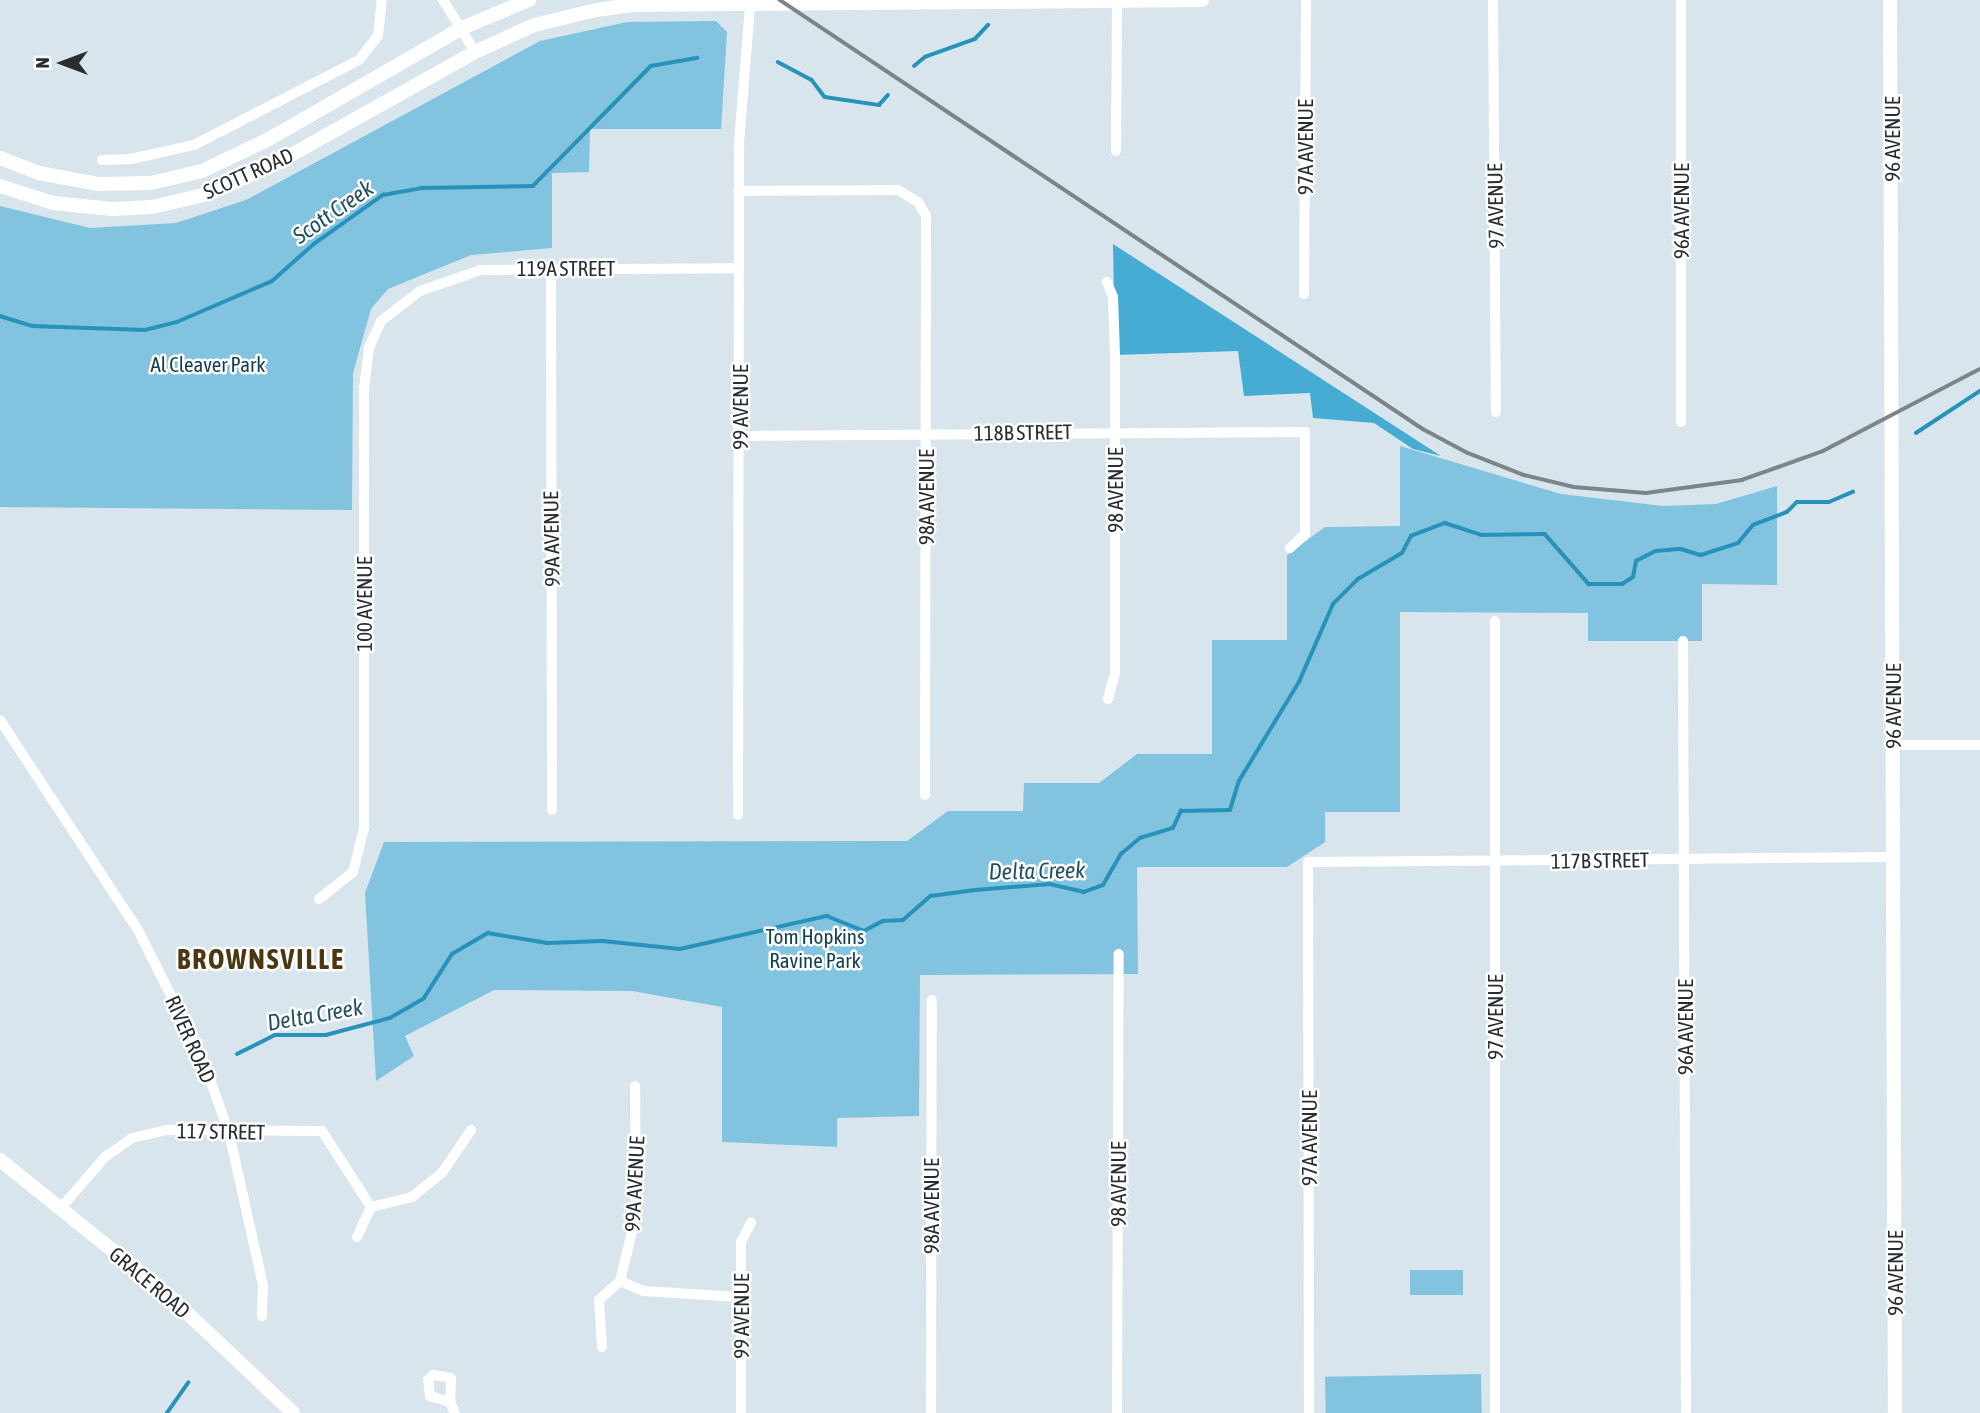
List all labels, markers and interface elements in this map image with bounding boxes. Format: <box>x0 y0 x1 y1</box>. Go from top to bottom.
north arrow <box>28 28 98 98</box>
text: N <box>31 57 53 69</box>
street label: 96 AVENUE <box>1879 96 1905 182</box>
street label: 97A AVENUE <box>1292 99 1318 195</box>
street label: SCOTT ROAD <box>199 142 297 204</box>
street label: 97 AVENUE <box>1482 163 1508 249</box>
street label: 96A AVENUE <box>1668 163 1694 259</box>
water label: Scott Creek <box>287 174 379 250</box>
street label: 119A STREET <box>517 255 615 281</box>
park label: Al Cleaver Park <box>151 351 265 377</box>
street label: 99 AVENUE <box>727 364 753 450</box>
street label: 118B STREET <box>974 419 1072 445</box>
street label: 98 AVENUE <box>1102 447 1128 533</box>
street label: 98A AVENUE <box>913 449 939 545</box>
street label: 99A AVENUE <box>538 491 564 587</box>
street label: 100 AVENUE <box>351 556 377 652</box>
street label: 96 AVENUE <box>1880 663 1906 749</box>
street label: 117B STREET <box>1551 847 1649 873</box>
water label: Delta Creek <box>988 856 1086 886</box>
park label: Tom Hopkins Ravine Park <box>766 923 864 973</box>
district label: BROWNSVILLE <box>178 942 344 976</box>
street label: 97 AVENUE <box>1482 974 1508 1060</box>
street label: 96A AVENUE <box>1672 979 1698 1075</box>
street label: RIVER ROAD <box>161 991 221 1087</box>
water label: Delta Creek <box>265 993 365 1037</box>
street label: 97A AVENUE <box>1296 1090 1322 1186</box>
street label: 117 STREET <box>177 1118 265 1144</box>
street label: 99A AVENUE <box>619 1136 649 1232</box>
street label: 98 AVENUE <box>1105 1141 1131 1227</box>
street label: 98A AVENUE <box>918 1158 944 1254</box>
street label: 96 AVENUE <box>1882 1230 1908 1316</box>
street label: GRACE ROAD <box>104 1241 196 1323</box>
street label: 99 AVENUE <box>728 1273 754 1359</box>

